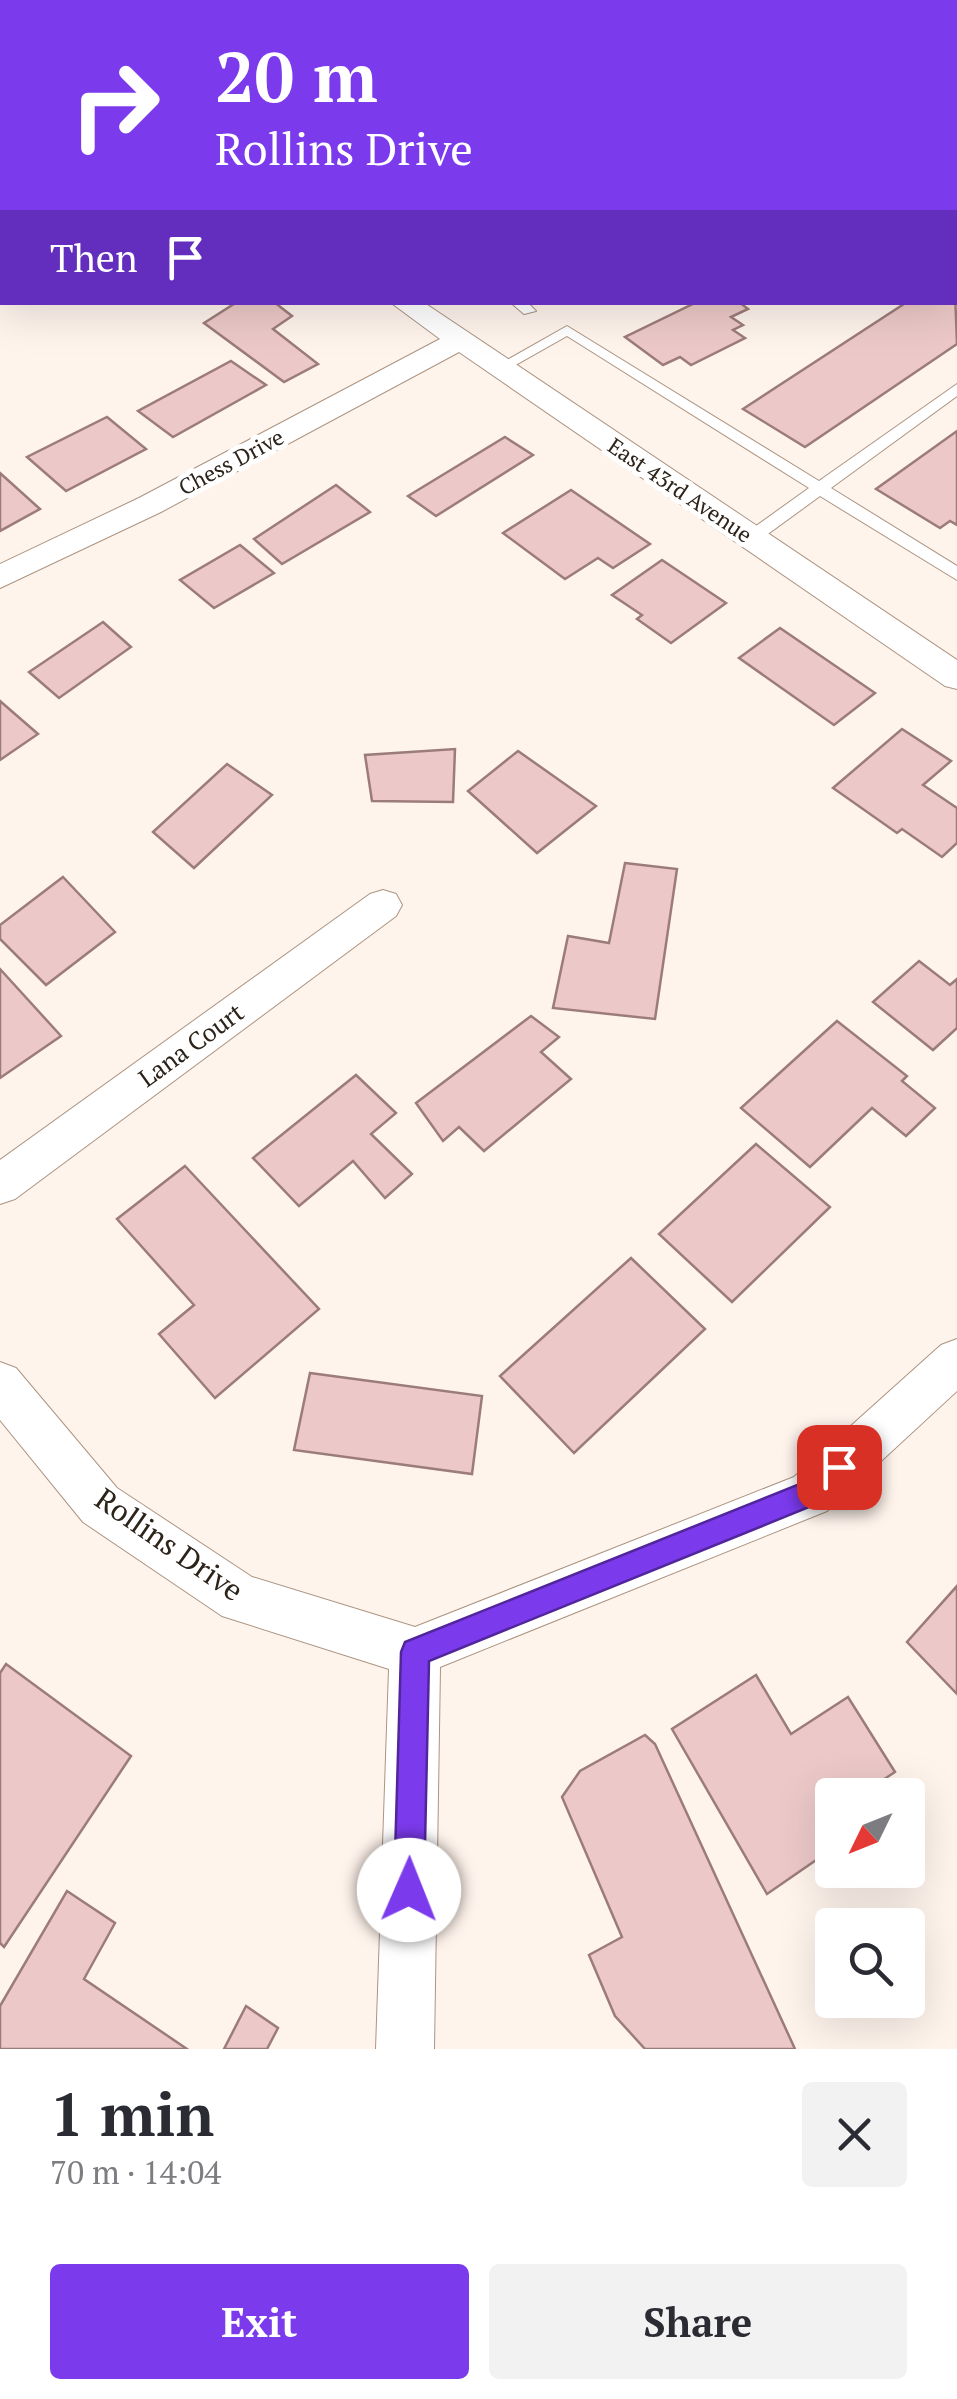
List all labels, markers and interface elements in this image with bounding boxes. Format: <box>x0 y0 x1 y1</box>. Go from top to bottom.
text: 20 m <box>215 29 378 122</box>
icon: right <box>50 40 180 170</box>
text: Rollins Drive <box>215 118 473 178</box>
icon: arrive <box>158 230 213 285</box>
text: Then <box>50 233 138 283</box>
street label: Chess Drive <box>173 422 288 501</box>
street label: East 43rd Avenue <box>603 431 758 549</box>
street label: Lana Court <box>131 995 250 1094</box>
pin <box>797 1425 882 1510</box>
icon: arrive <box>812 1440 867 1495</box>
street label: Rollins Drive <box>88 1479 251 1610</box>
north arrow <box>815 1778 925 1888</box>
map controls <box>815 1778 925 2018</box>
position arrow <box>357 1838 461 1942</box>
button: search <box>815 1908 925 2018</box>
text: 1 min <box>50 2074 214 2153</box>
button: close <box>802 2082 907 2187</box>
text: 70 m · 14:04 <box>50 2151 221 2193</box>
button: Exit <box>50 2264 469 2379</box>
button: Share <box>489 2264 907 2379</box>

